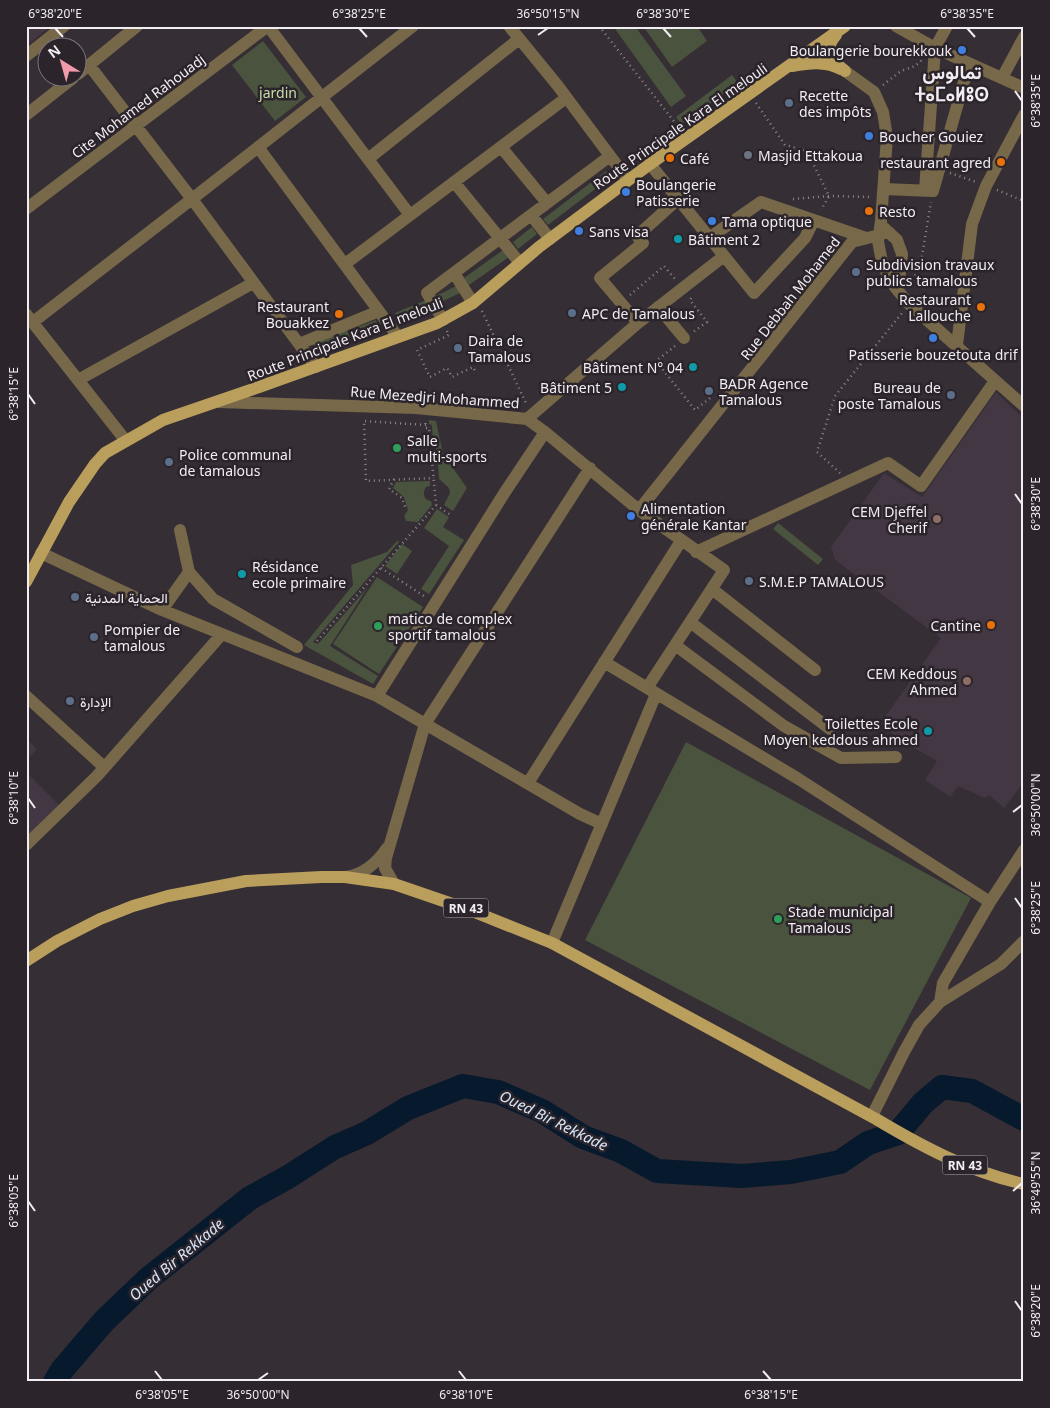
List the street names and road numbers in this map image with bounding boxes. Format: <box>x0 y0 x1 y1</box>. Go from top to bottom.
street label: Cite Mohamed Rahouadj <box>67 50 209 162</box>
street label: Route Principale Kara El melouli <box>589 58 771 194</box>
street label: Rue Debbah Mohamed <box>736 232 844 364</box>
street label: Route Principale Kara El melouli <box>244 293 446 385</box>
street label: Rue Mezedjri Mohammed <box>350 382 520 412</box>
road number: RN 43 <box>444 898 488 918</box>
road number: RN 43 <box>942 1156 988 1174</box>

